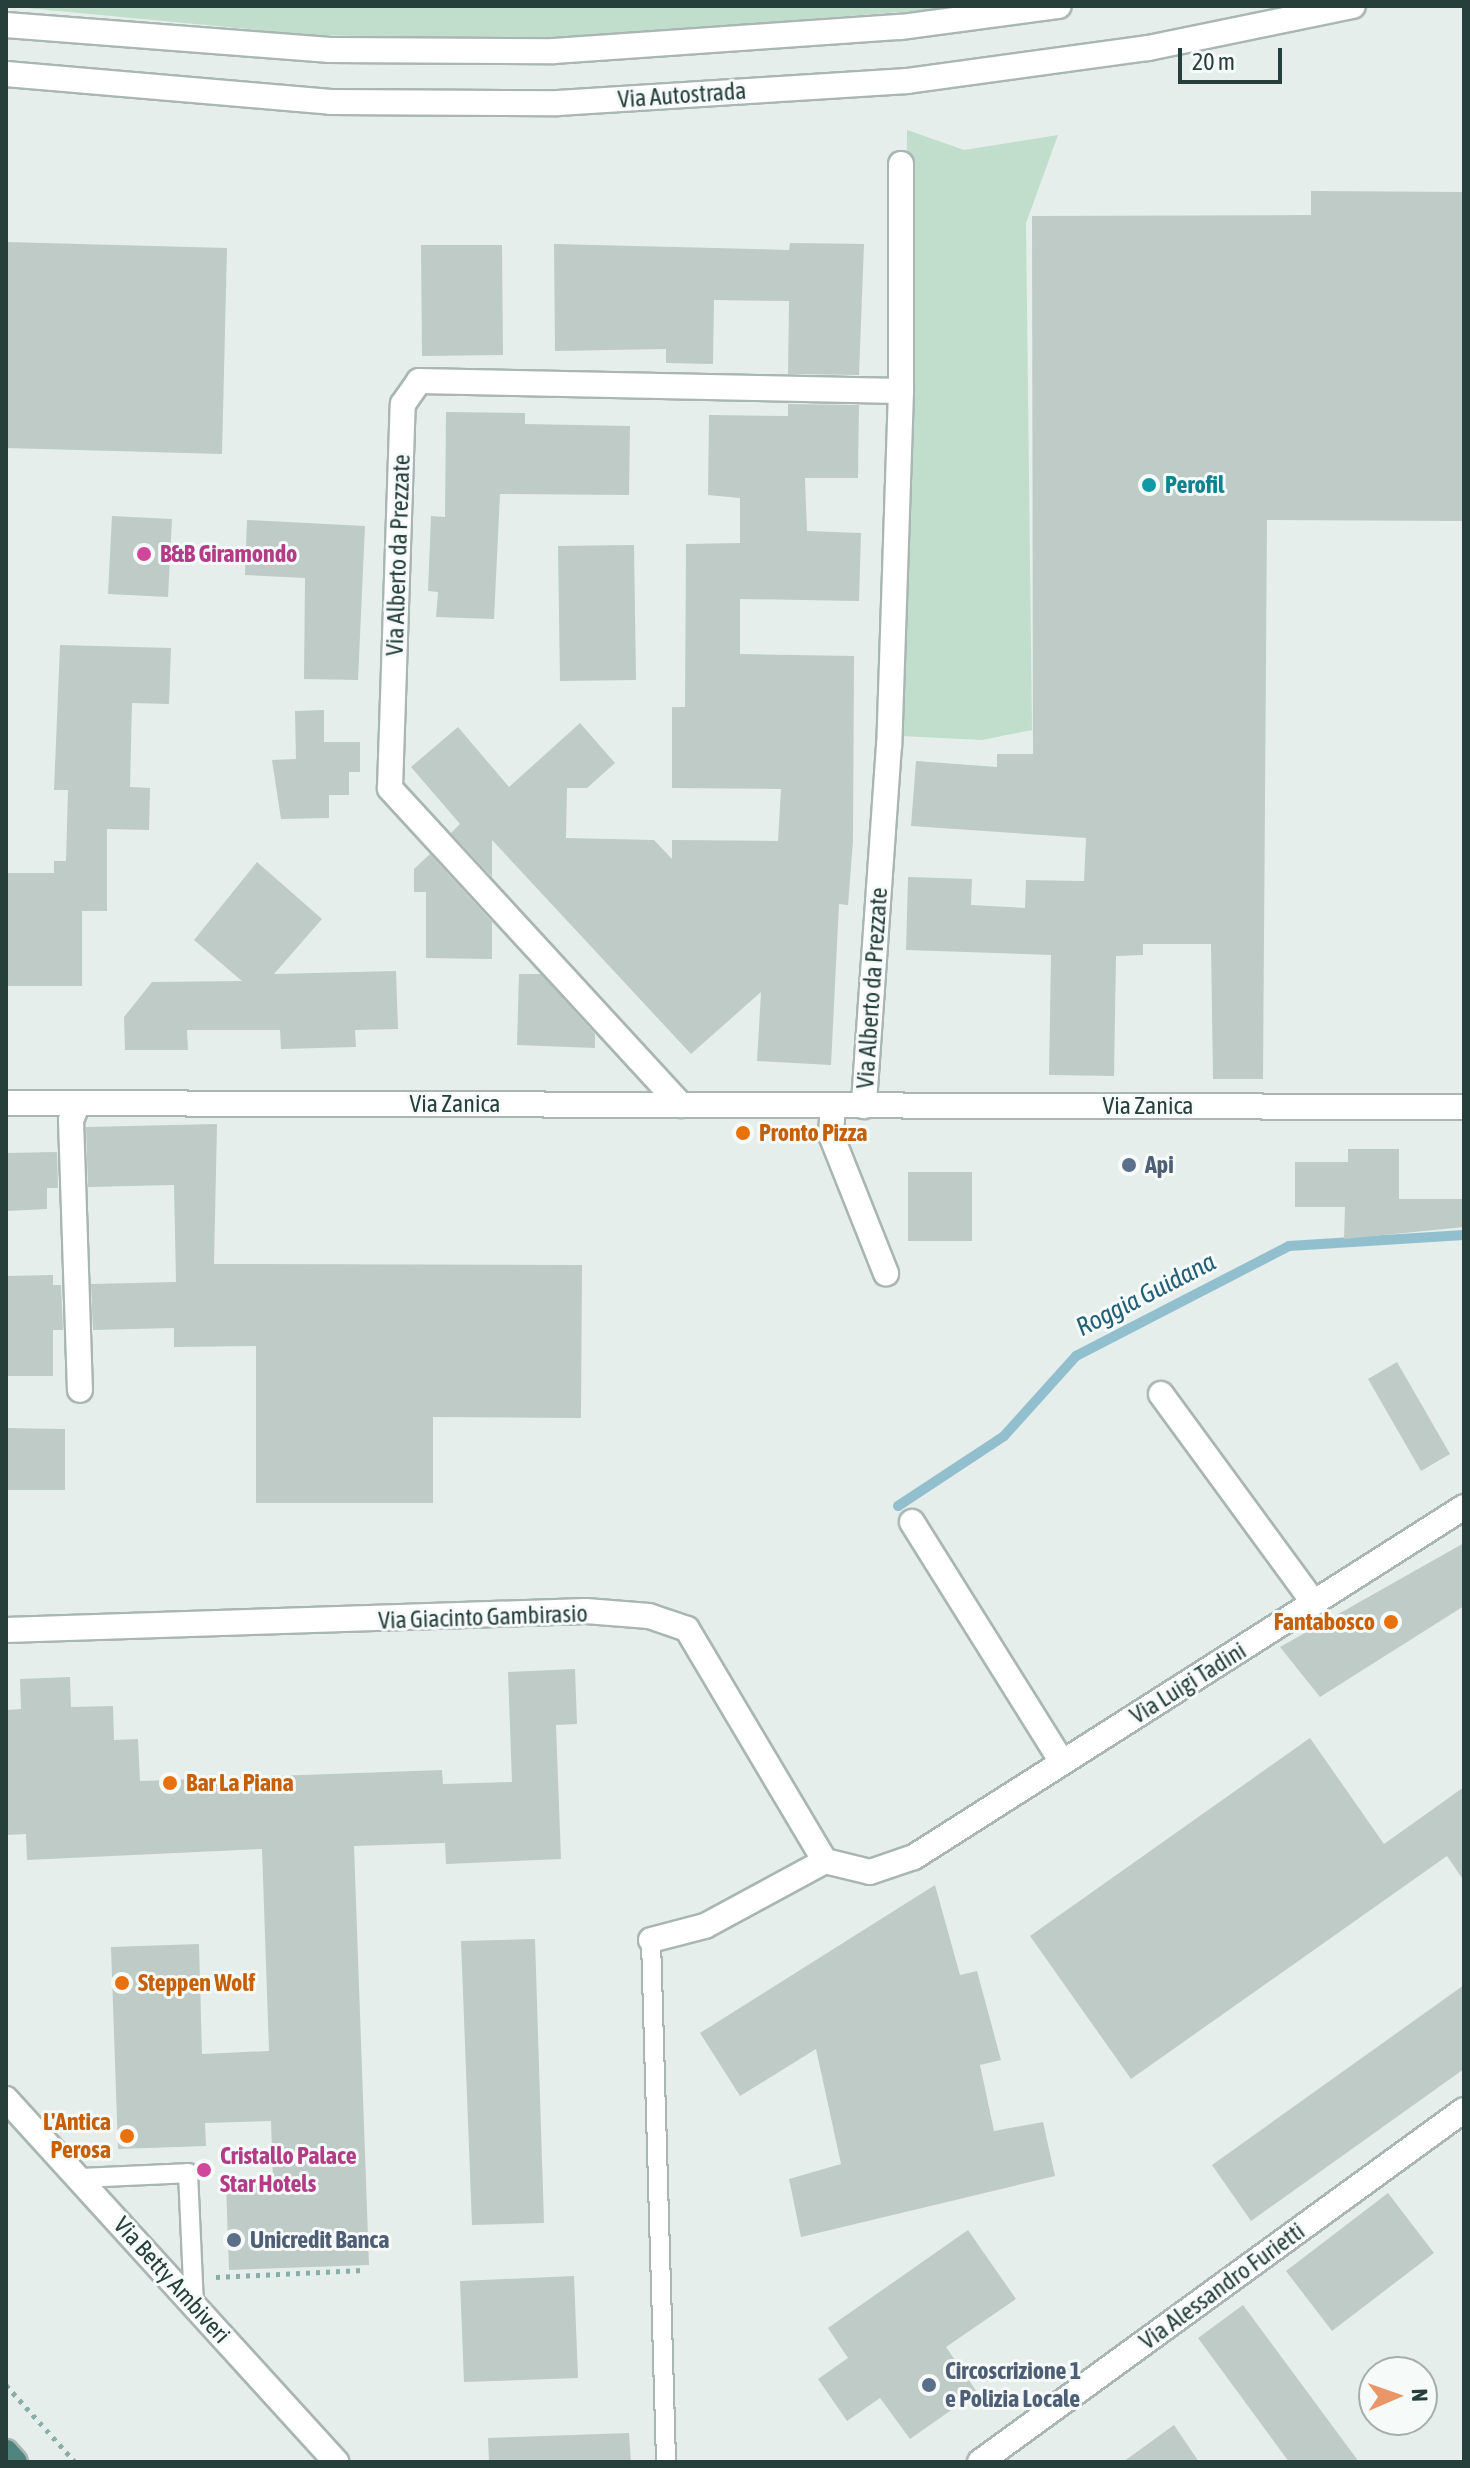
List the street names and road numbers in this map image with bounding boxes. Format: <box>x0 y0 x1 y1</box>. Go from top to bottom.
street label: Via Autostrada <box>617 76 747 114</box>
street label: Via Alberto da Prezzate <box>380 454 416 656</box>
street label: Via Alberto da Prezzate <box>851 886 893 1090</box>
street label: Via Zanica <box>410 1090 500 1118</box>
street label: Via Zanica <box>1103 1092 1193 1120</box>
street label: Via Giacinto Gambirasio <box>378 1599 588 1635</box>
street label: Via Luigi Tadini <box>1125 1636 1251 1730</box>
street label: Via Betty Ambiveri <box>108 2211 236 2349</box>
street label: Via Alessandro Furietti <box>1134 2216 1310 2356</box>

